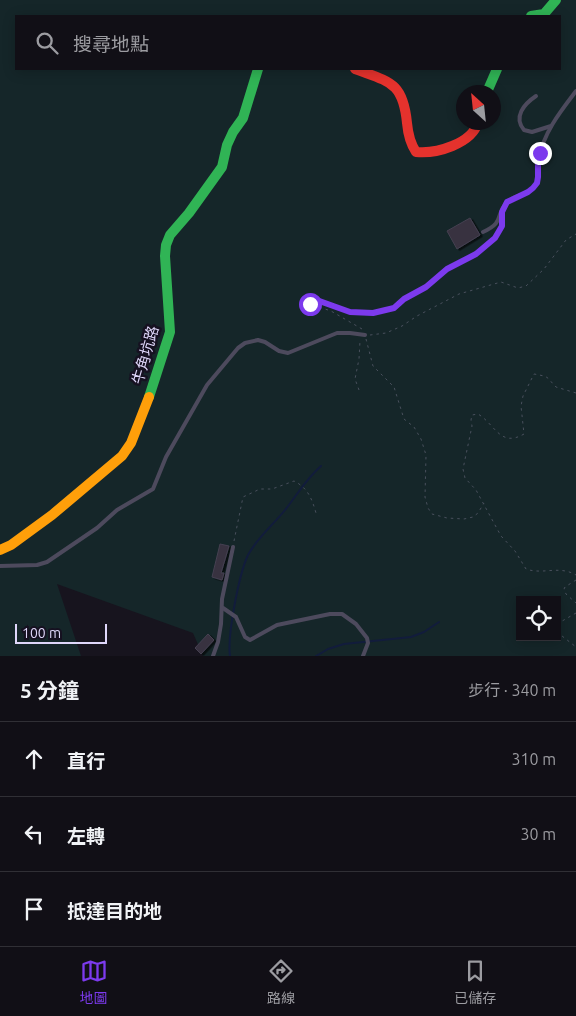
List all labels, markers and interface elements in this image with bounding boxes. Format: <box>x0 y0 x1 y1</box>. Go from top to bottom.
search box <box>15 15 561 70</box>
icon: search <box>33 29 61 57</box>
text: 搜尋地點 <box>73 33 149 55</box>
north arrow <box>456 85 501 130</box>
route end <box>529 142 552 165</box>
route start <box>299 293 322 316</box>
street label: 牛角坑路 <box>129 324 161 386</box>
map controls <box>516 596 561 641</box>
button: locate <box>516 596 561 641</box>
scale bar <box>15 621 108 644</box>
text: 100 m <box>22 625 61 641</box>
text: 5 分鐘 <box>20 678 79 702</box>
text: 步行 · 340 m <box>468 681 556 699</box>
icon: ahead <box>20 745 48 773</box>
text: 直行 <box>67 750 105 772</box>
text: 310 m <box>511 750 556 768</box>
icon: left <box>20 820 48 848</box>
text: 左轉 <box>67 825 105 847</box>
text: 30 m <box>520 825 556 843</box>
icon: arrive <box>20 895 48 923</box>
text: 抵達目的地 <box>67 900 162 922</box>
tab: 地圖 <box>80 957 108 1007</box>
tab: 路線 <box>267 957 295 1007</box>
tab: 已儲存 <box>454 957 496 1007</box>

